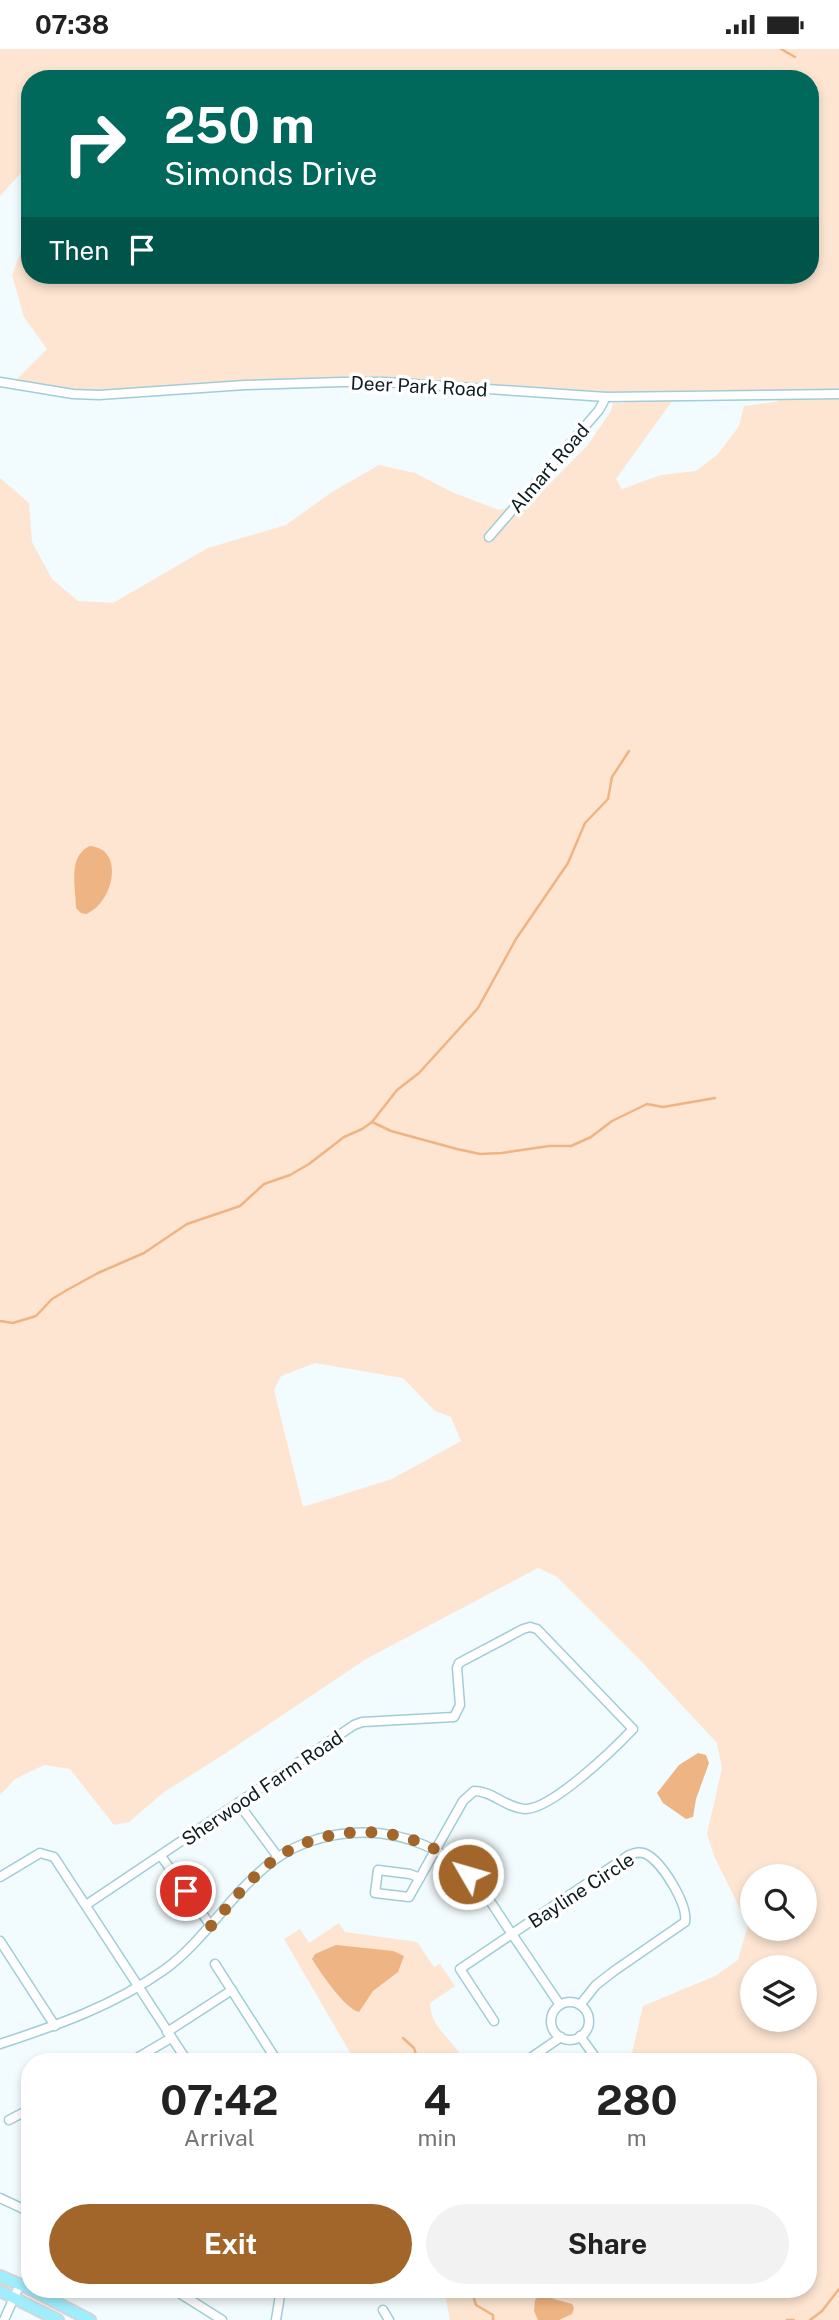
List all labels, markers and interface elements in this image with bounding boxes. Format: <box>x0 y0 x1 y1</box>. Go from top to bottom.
text: 07:38 <box>35 9 109 40</box>
text: 250 m <box>164 96 315 154</box>
icon: right <box>49 98 140 189</box>
text: Simonds Drive <box>164 155 377 192</box>
icon: arrive <box>123 231 161 269</box>
text: Then <box>49 235 109 266</box>
street label: Deer Park Road <box>350 371 488 401</box>
street label: Almart Road <box>505 419 593 517</box>
street label: Sherwood Farm Road <box>177 1726 347 1850</box>
position arrow <box>431 1837 505 1911</box>
street label: Bayline Circle <box>524 1848 638 1932</box>
pin <box>156 1861 216 1921</box>
map controls <box>740 1864 817 2032</box>
button: search <box>740 1864 817 1941</box>
icon: arrive <box>167 1872 205 1910</box>
button: layers <box>740 1955 817 2032</box>
text: 07:42 <box>160 2075 278 2124</box>
text: 4 <box>423 2075 451 2124</box>
text: 280 <box>596 2075 678 2124</box>
text: Arrival <box>184 2124 255 2151</box>
text: min <box>418 2124 457 2151</box>
text: m <box>627 2124 647 2151</box>
button: Exit <box>49 2204 412 2284</box>
button: Share <box>426 2204 789 2284</box>

